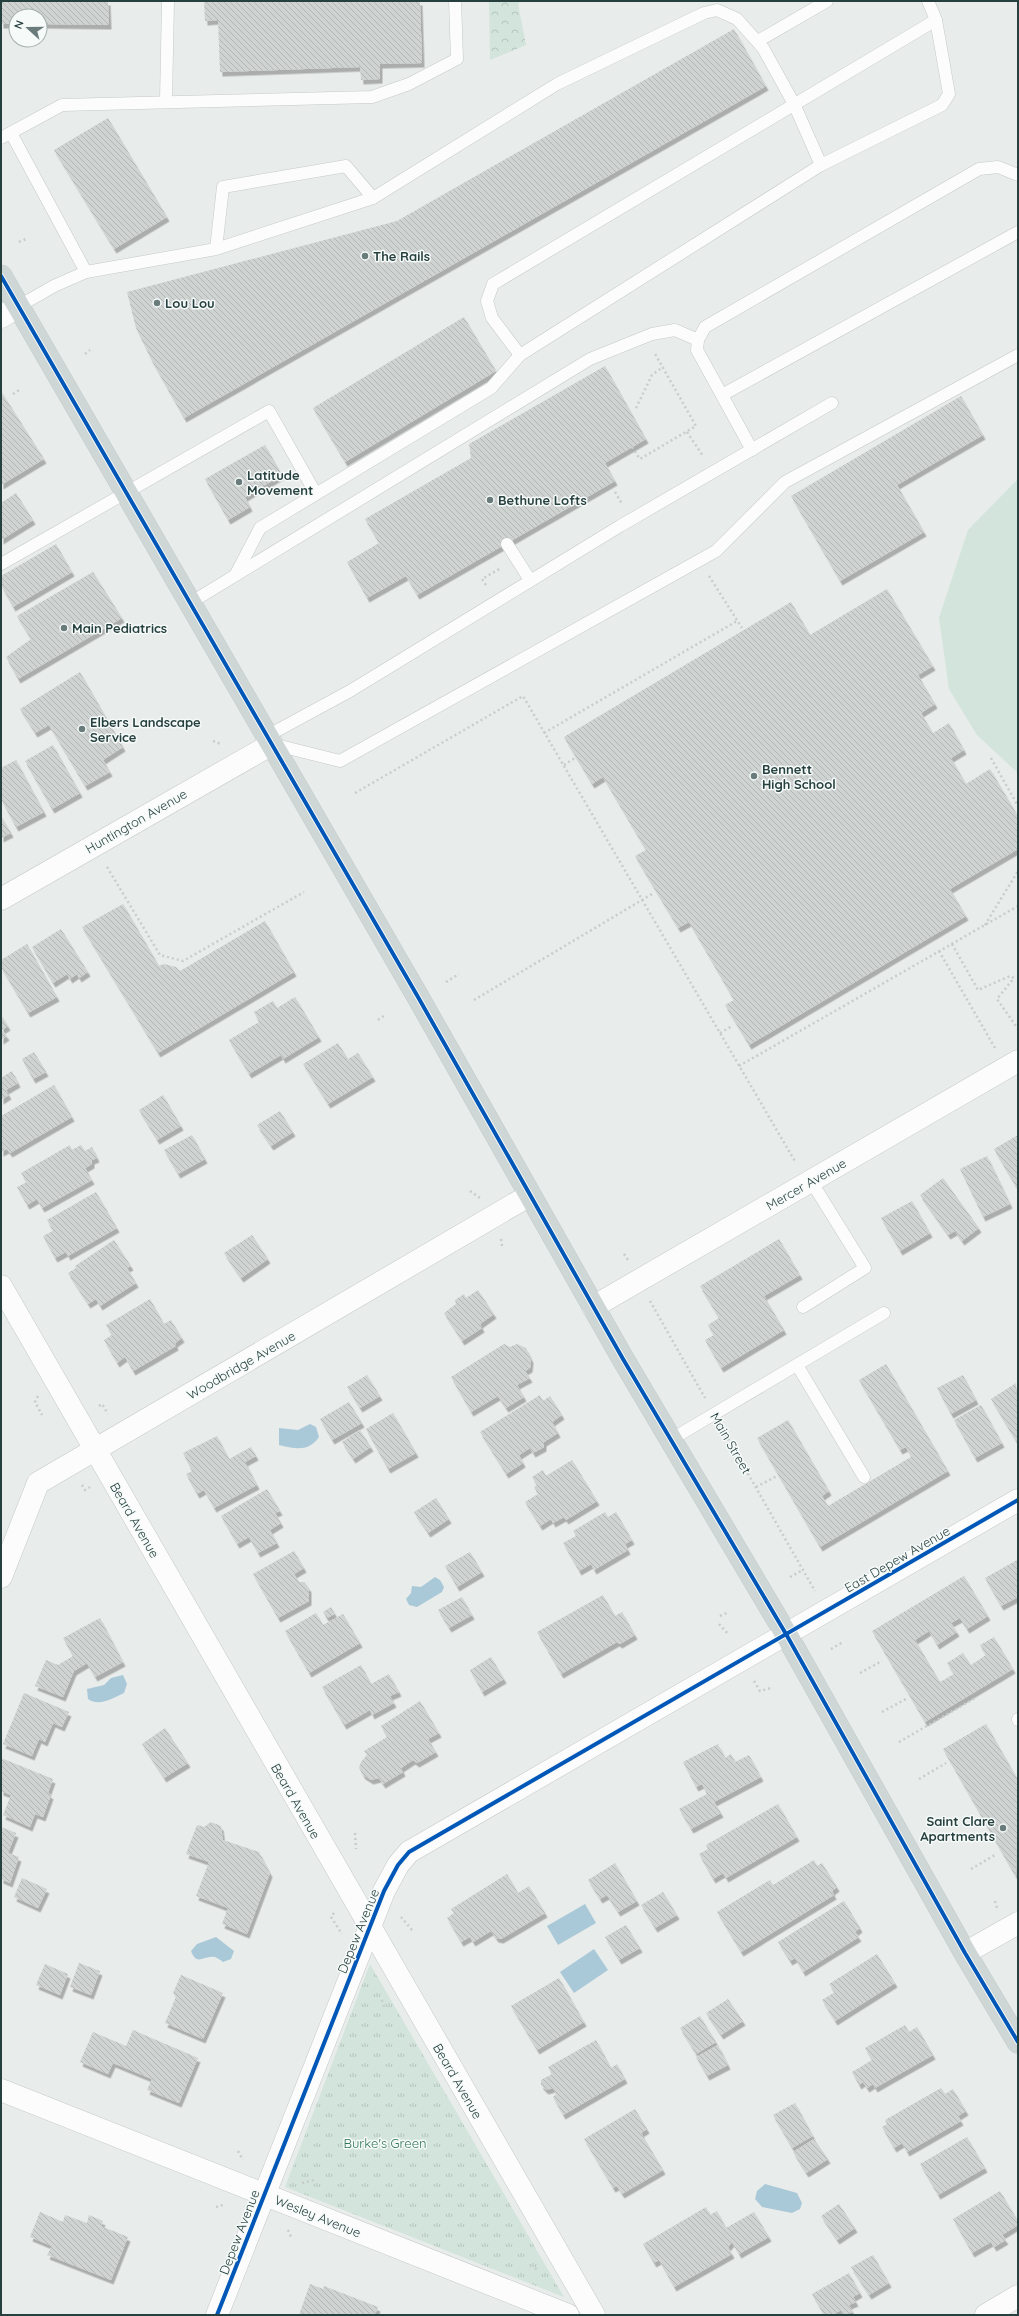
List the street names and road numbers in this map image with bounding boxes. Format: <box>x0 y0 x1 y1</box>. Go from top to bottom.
street label: Huntington Avenue <box>82 785 190 857</box>
street label: Mercer Avenue <box>763 1155 849 1213</box>
street label: Woodbridge Avenue <box>184 1327 298 1403</box>
street label: Main Street <box>707 1410 755 1476</box>
street label: Beard Avenue <box>107 1479 163 1561</box>
street label: East Depew Avenue <box>841 1522 953 1596</box>
street label: Beard Avenue <box>268 1760 324 1842</box>
street label: Depew Avenue <box>334 1886 382 1976</box>
street label: Beard Avenue <box>430 2040 486 2122</box>
street label: Depew Avenue <box>215 2187 263 2277</box>
street label: Wesley Avenue <box>273 2191 363 2241</box>

